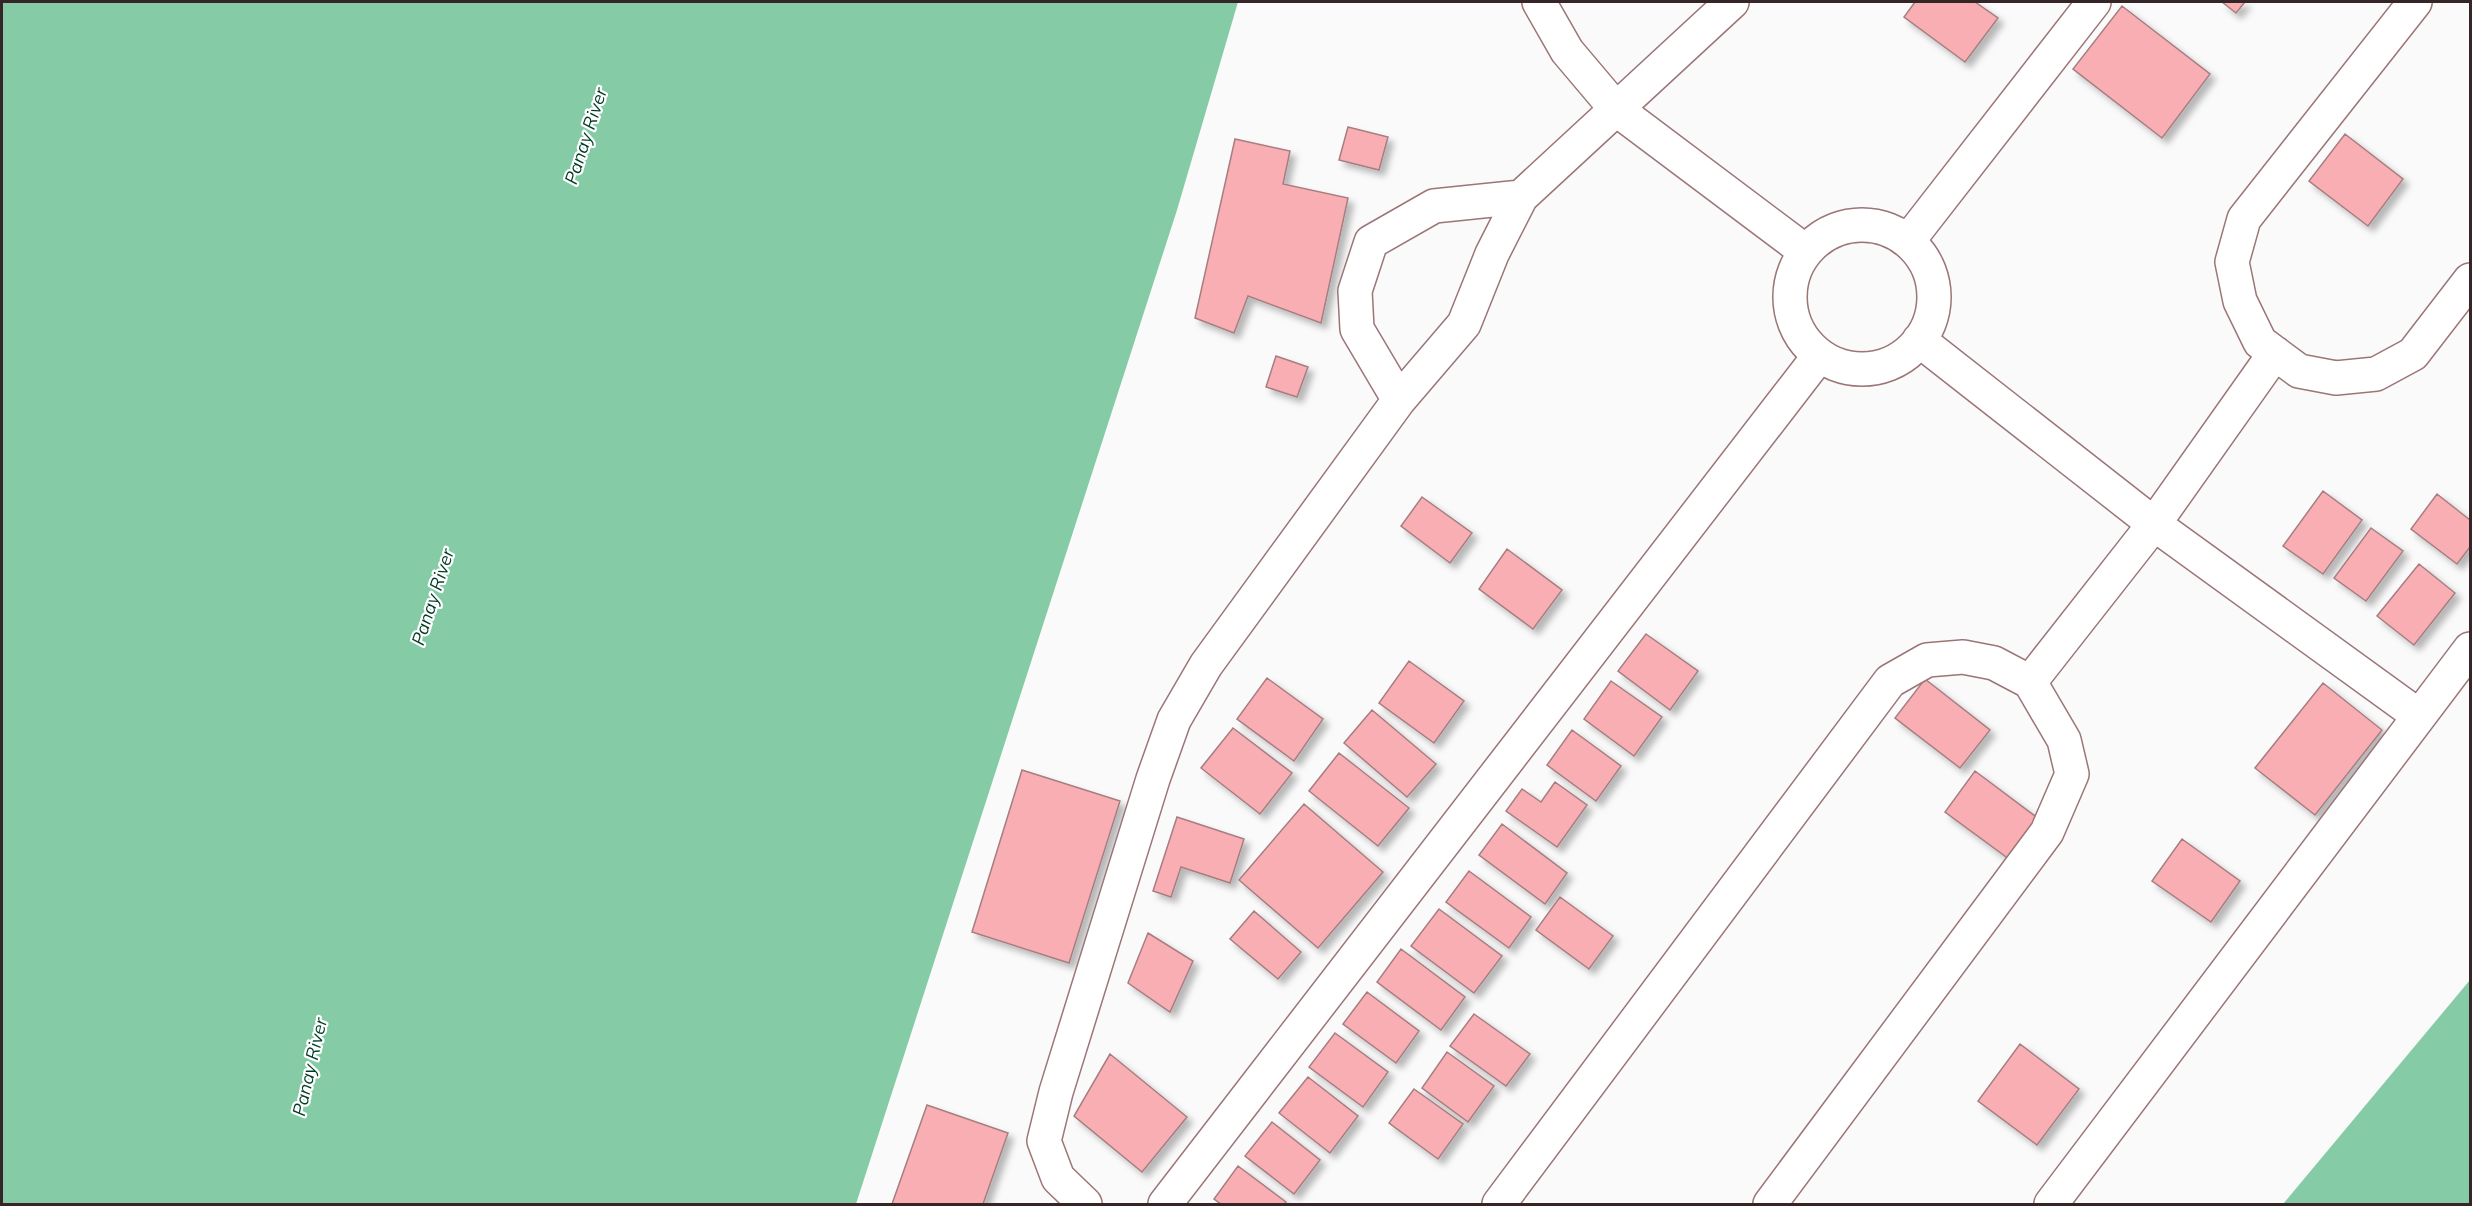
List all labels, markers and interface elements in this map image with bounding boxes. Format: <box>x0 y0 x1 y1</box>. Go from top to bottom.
water label: Panay River <box>559 83 612 187</box>
water label: Panay River <box>406 544 459 648</box>
water label: Panay River <box>287 1014 332 1118</box>

